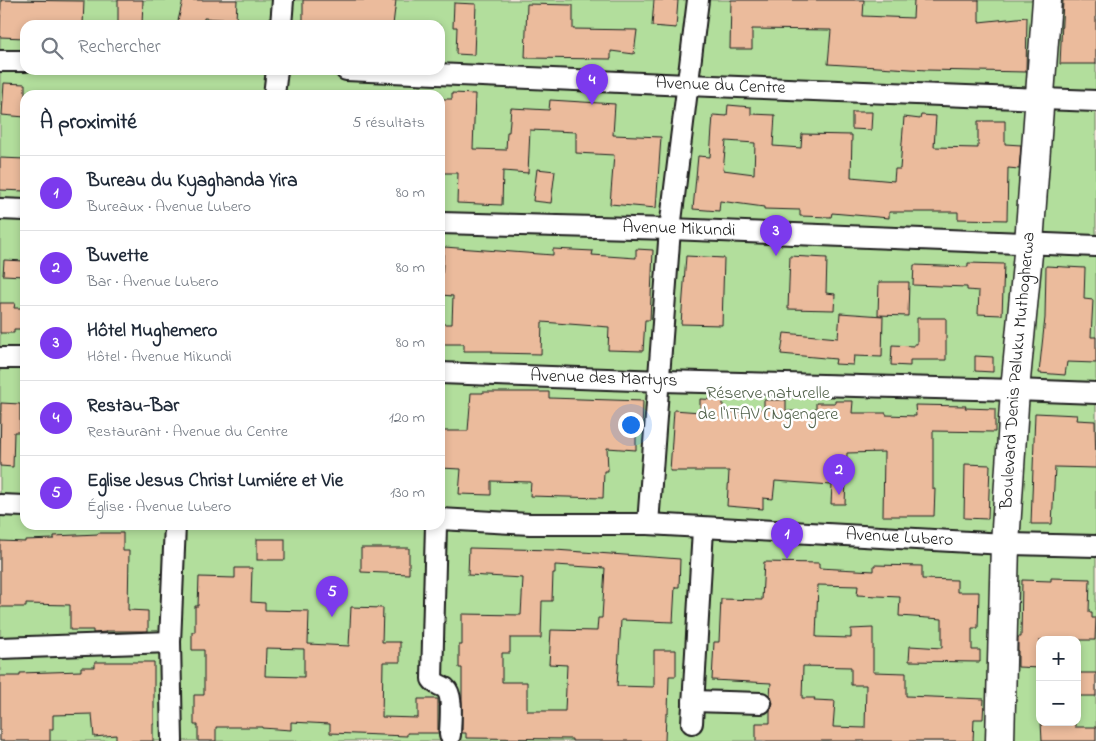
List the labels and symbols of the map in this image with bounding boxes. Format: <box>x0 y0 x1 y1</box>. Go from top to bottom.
pin: 4 <box>576 64 608 105</box>
street label: Avenue du Centre <box>655 71 787 102</box>
street label: Avenue Mikundi <box>622 215 736 245</box>
pin: 3 <box>760 215 792 256</box>
street label: Boulevard Denis Paluku Muthogherwa <box>994 231 1043 511</box>
street label: Avenue des Martyrs <box>530 363 678 394</box>
park label: Réserve naturelle de l'ITAV (Ngengere <box>698 381 839 429</box>
your location <box>618 412 644 438</box>
pin: 2 <box>823 454 855 495</box>
pin: 1 <box>771 518 803 559</box>
street label: Avenue Lubero <box>845 522 954 554</box>
pin: 5 <box>316 576 348 617</box>

